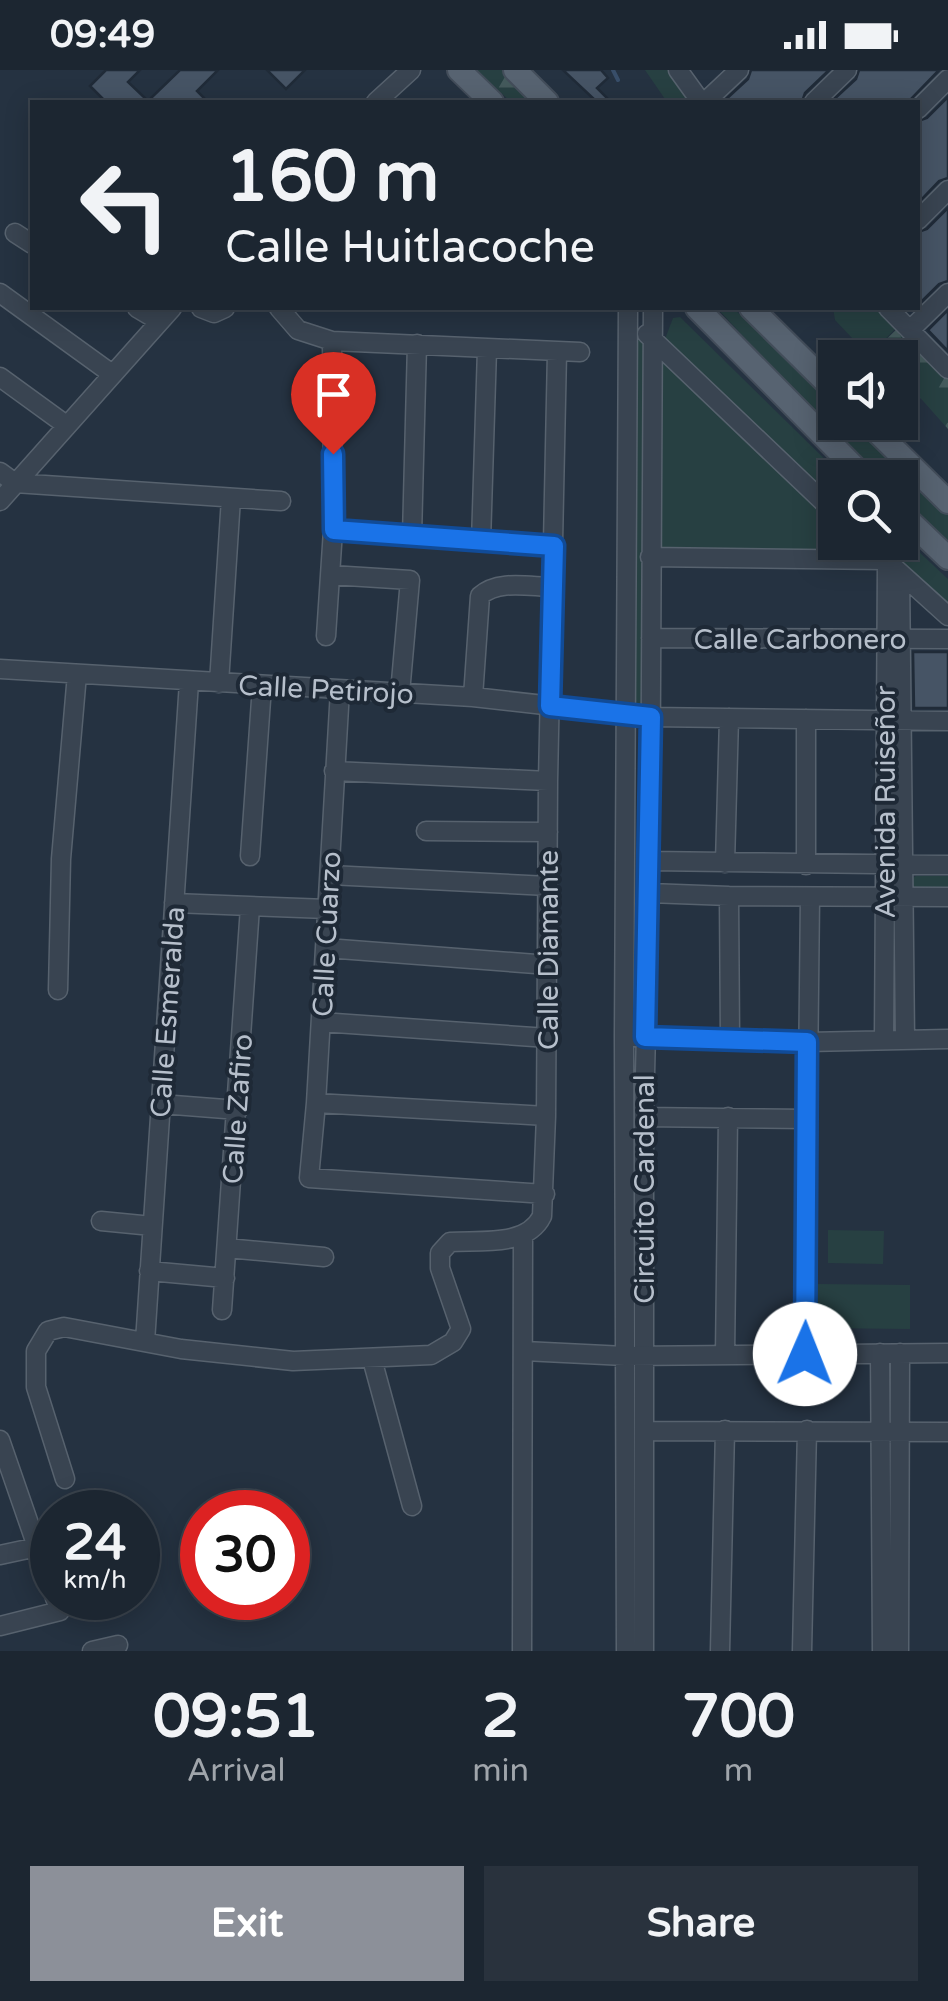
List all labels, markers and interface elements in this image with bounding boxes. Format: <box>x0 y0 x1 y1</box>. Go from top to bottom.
text: 09:49 <box>50 12 155 58</box>
text: 160 m <box>225 136 439 220</box>
icon: left <box>60 140 190 270</box>
text: Calle Huitlacoche <box>225 221 595 275</box>
map controls <box>818 340 918 560</box>
button: sound <box>818 340 918 440</box>
pin <box>291 352 376 455</box>
icon: arrive <box>306 367 361 422</box>
button: search <box>818 460 918 560</box>
street label: Calle Carbonero <box>693 623 907 657</box>
street label: Calle Petirojo <box>237 668 415 712</box>
street label: Avenida Ruiseñor <box>869 685 903 919</box>
street label: Calle Cuarzo <box>306 850 348 1018</box>
street label: Calle Diamante <box>532 850 566 1050</box>
street label: Calle Esmeralda <box>144 905 192 1119</box>
street label: Calle Zafiro <box>216 1033 260 1185</box>
street label: Circuito Cardenal <box>628 1074 662 1304</box>
position arrow <box>753 1302 857 1406</box>
speed limit sign: 30 <box>180 1490 310 1620</box>
text: 24 <box>64 1513 126 1573</box>
text: km/h <box>64 1565 126 1595</box>
text: 09:51 <box>153 1681 319 1753</box>
text: 2 <box>482 1681 519 1753</box>
text: 700 <box>682 1681 795 1753</box>
text: Arrival <box>187 1752 286 1790</box>
text: min <box>472 1752 529 1790</box>
text: m <box>724 1752 753 1790</box>
button: Exit <box>30 1866 464 1981</box>
button: Share <box>484 1866 918 1981</box>

